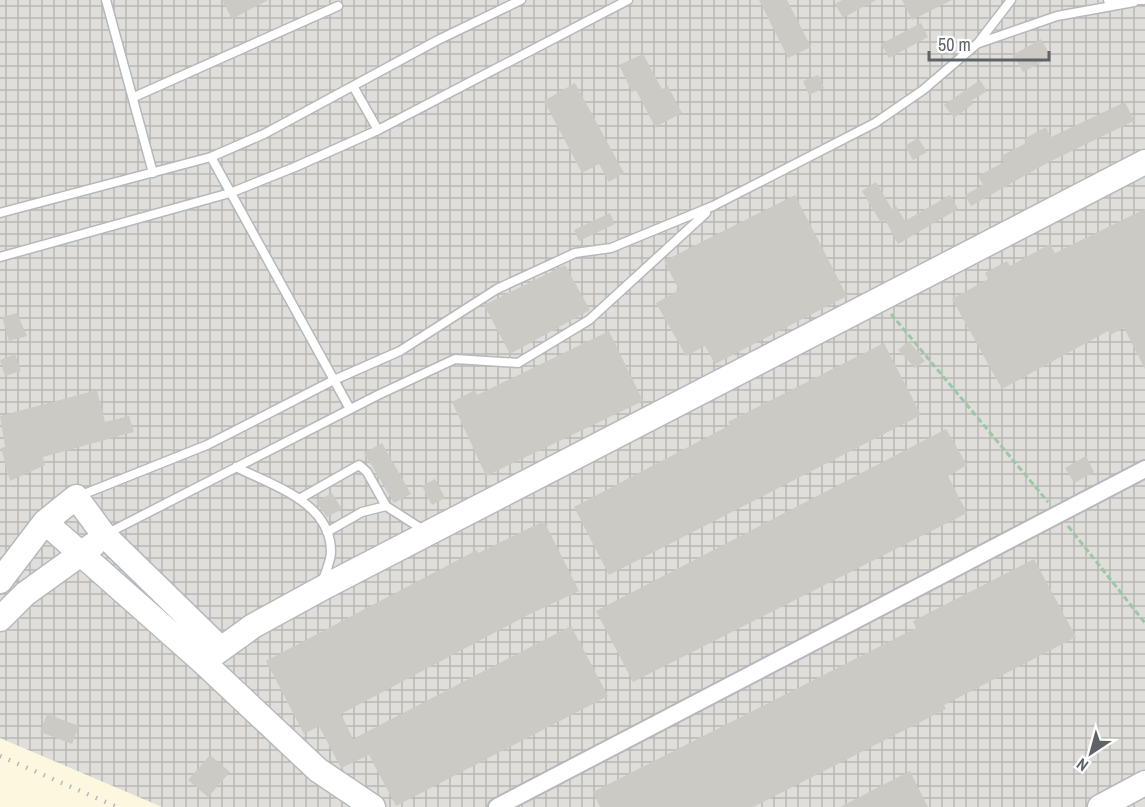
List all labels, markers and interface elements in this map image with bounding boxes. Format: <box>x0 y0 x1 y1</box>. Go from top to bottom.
scale bar <box>929 24 1049 62</box>
text: 50 m <box>938 32 971 57</box>
north arrow <box>1061 723 1121 783</box>
text: N <box>1072 753 1092 777</box>

